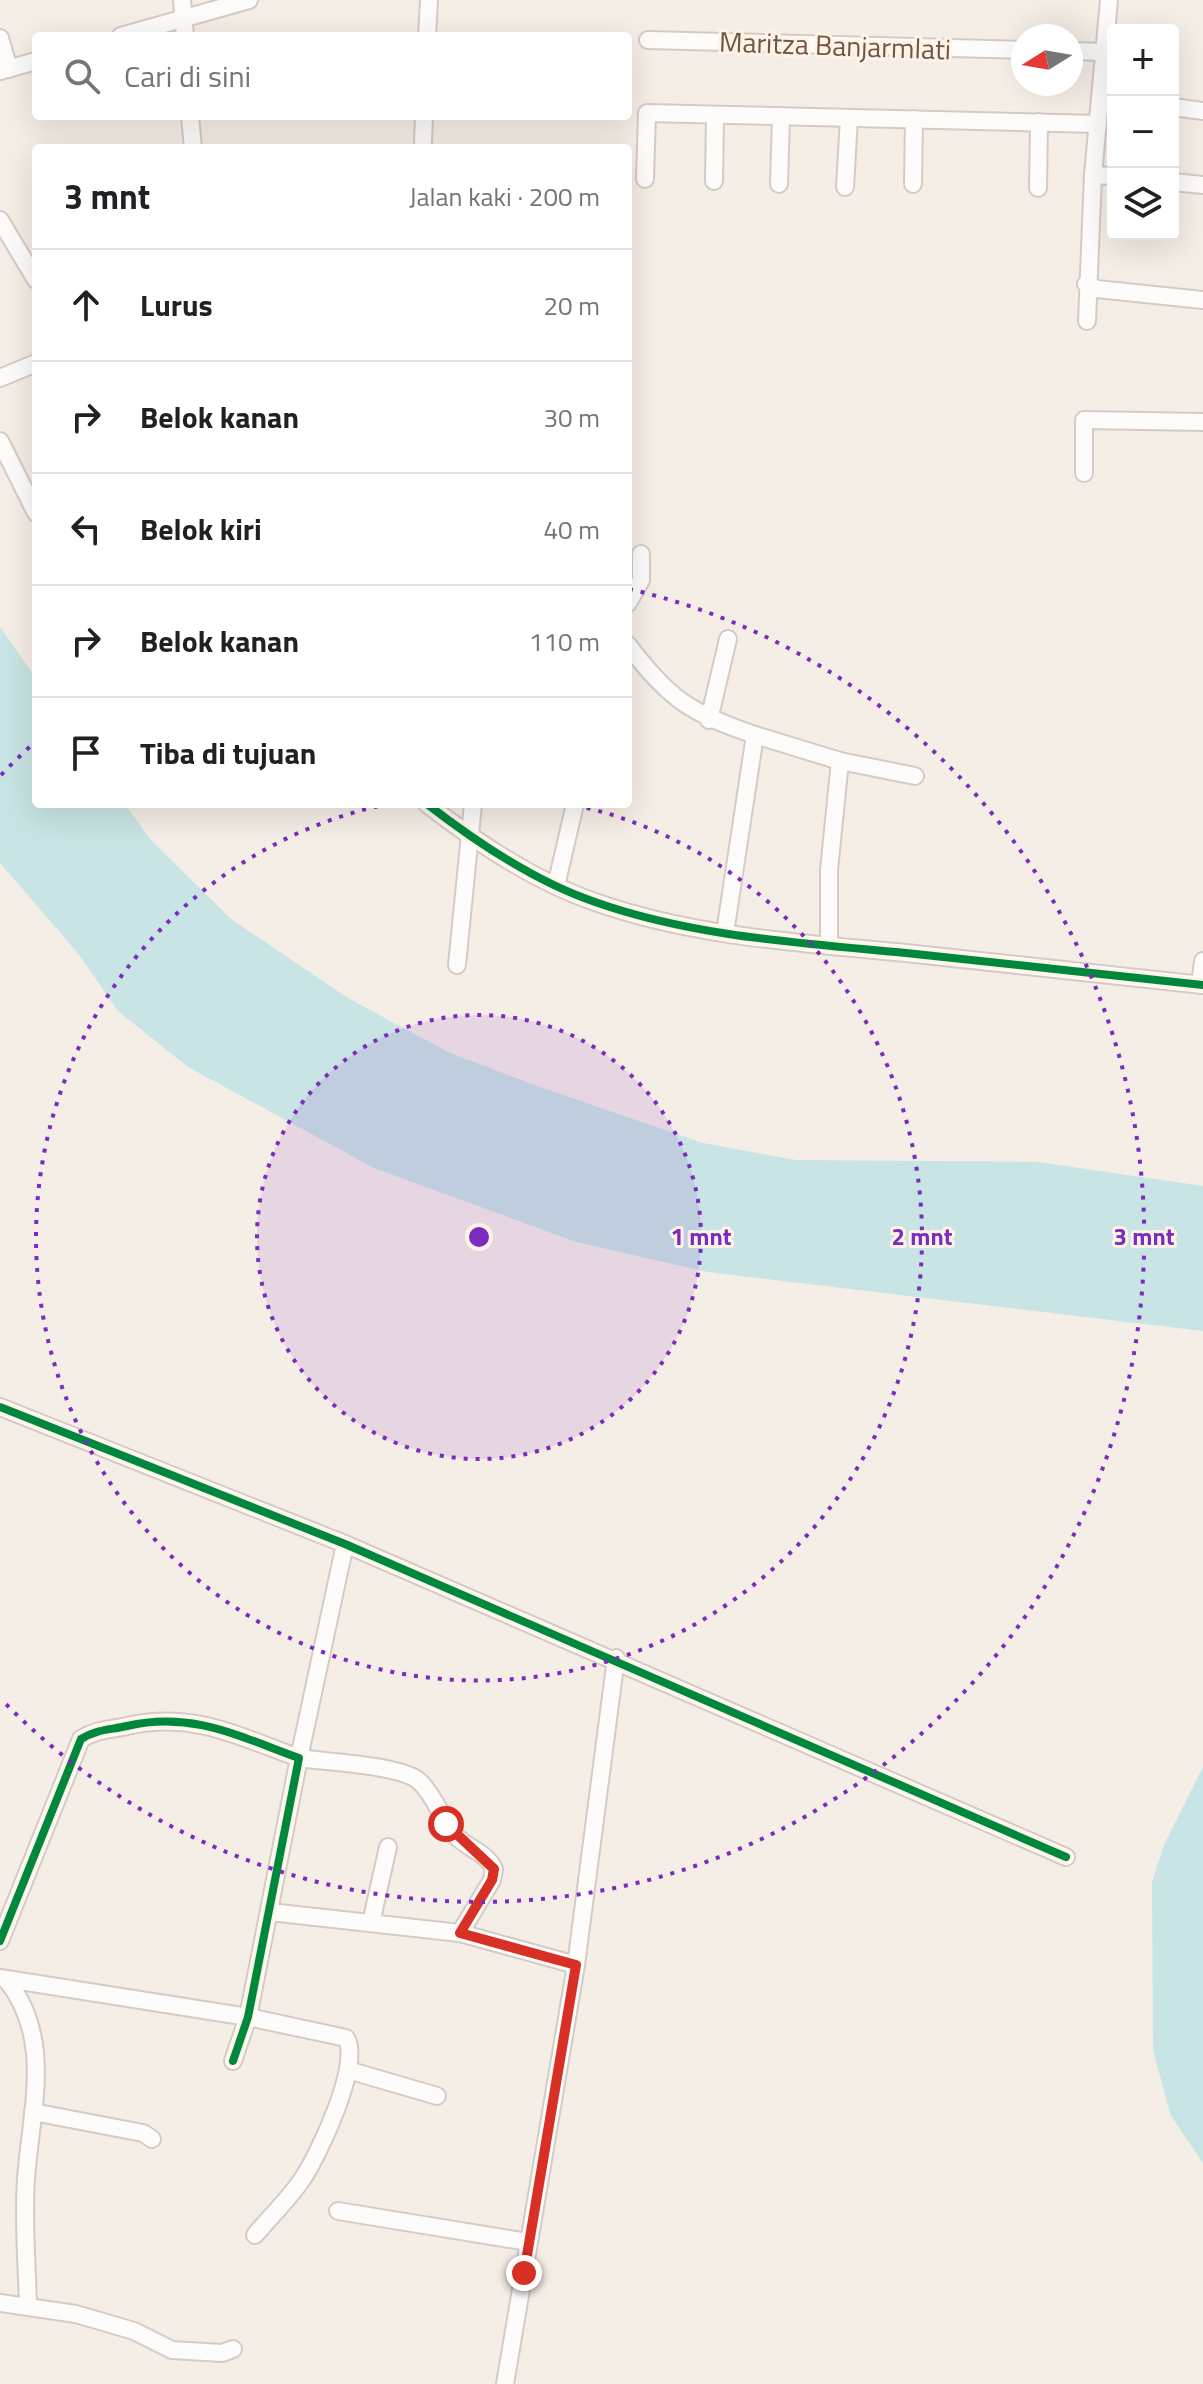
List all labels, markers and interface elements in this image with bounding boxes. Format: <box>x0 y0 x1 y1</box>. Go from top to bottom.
street label: Maritza Banjarmlati <box>718 19 952 71</box>
north arrow <box>1011 24 1083 96</box>
map controls <box>1107 24 1179 240</box>
button: + <box>1107 24 1179 96</box>
search box <box>32 32 632 120</box>
text: Cari di sini <box>124 53 251 99</box>
icon: search <box>60 54 104 98</box>
button: − <box>1107 96 1179 168</box>
button: layers <box>1107 168 1179 240</box>
text: 3 mnt <box>64 170 150 222</box>
text: Jalan kaki · 200 m <box>409 177 600 216</box>
text: Lurus <box>140 282 213 328</box>
icon: ahead <box>64 283 108 327</box>
text: 20 m <box>543 286 600 325</box>
text: Belok kanan <box>140 394 299 440</box>
icon: right <box>64 395 108 439</box>
text: 30 m <box>543 398 600 437</box>
text: Belok kiri <box>140 506 262 552</box>
icon: left <box>64 507 108 551</box>
text: 40 m <box>543 510 600 549</box>
text: Belok kanan <box>140 618 299 664</box>
icon: right <box>64 619 108 663</box>
text: 110 m <box>529 622 600 661</box>
text: Tiba di tujuan <box>140 730 316 776</box>
icon: arrive <box>64 731 108 775</box>
text: 1 mnt <box>671 1218 732 1254</box>
text: 2 mnt <box>892 1218 953 1254</box>
text: 3 mnt <box>1114 1218 1175 1254</box>
centre of rings <box>465 1223 493 1251</box>
route start <box>428 1806 464 1842</box>
route end <box>506 2255 542 2291</box>

